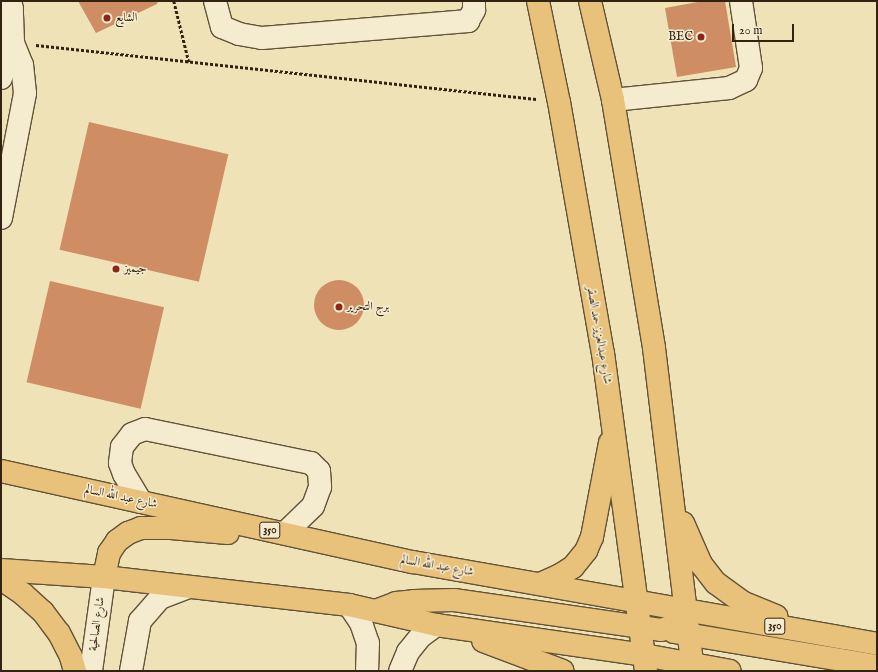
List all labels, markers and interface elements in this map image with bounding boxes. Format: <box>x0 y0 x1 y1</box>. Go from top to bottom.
place label: الشايع <box>115 11 137 25</box>
marker: الشايع <box>102 13 112 23</box>
scale bar <box>734 16 796 42</box>
text: 20 m <box>739 23 762 38</box>
place label: BEC <box>668 30 693 44</box>
marker: BEC <box>696 32 706 42</box>
place label: جيميز <box>124 262 147 276</box>
marker: جيميز <box>111 264 121 274</box>
street label: شارع عبدالعزيز حمد الصقر <box>583 285 615 385</box>
place label: برج التحرير <box>347 300 389 314</box>
marker: برج التحرير <box>334 302 344 312</box>
street label: شارع عبد الله السالم <box>83 482 159 512</box>
road number: 350 <box>259 521 281 539</box>
street label: شارع عبد الله السالم <box>399 552 475 580</box>
street label: شارع الصالحية <box>86 596 108 652</box>
road number: 350 <box>764 617 786 635</box>

